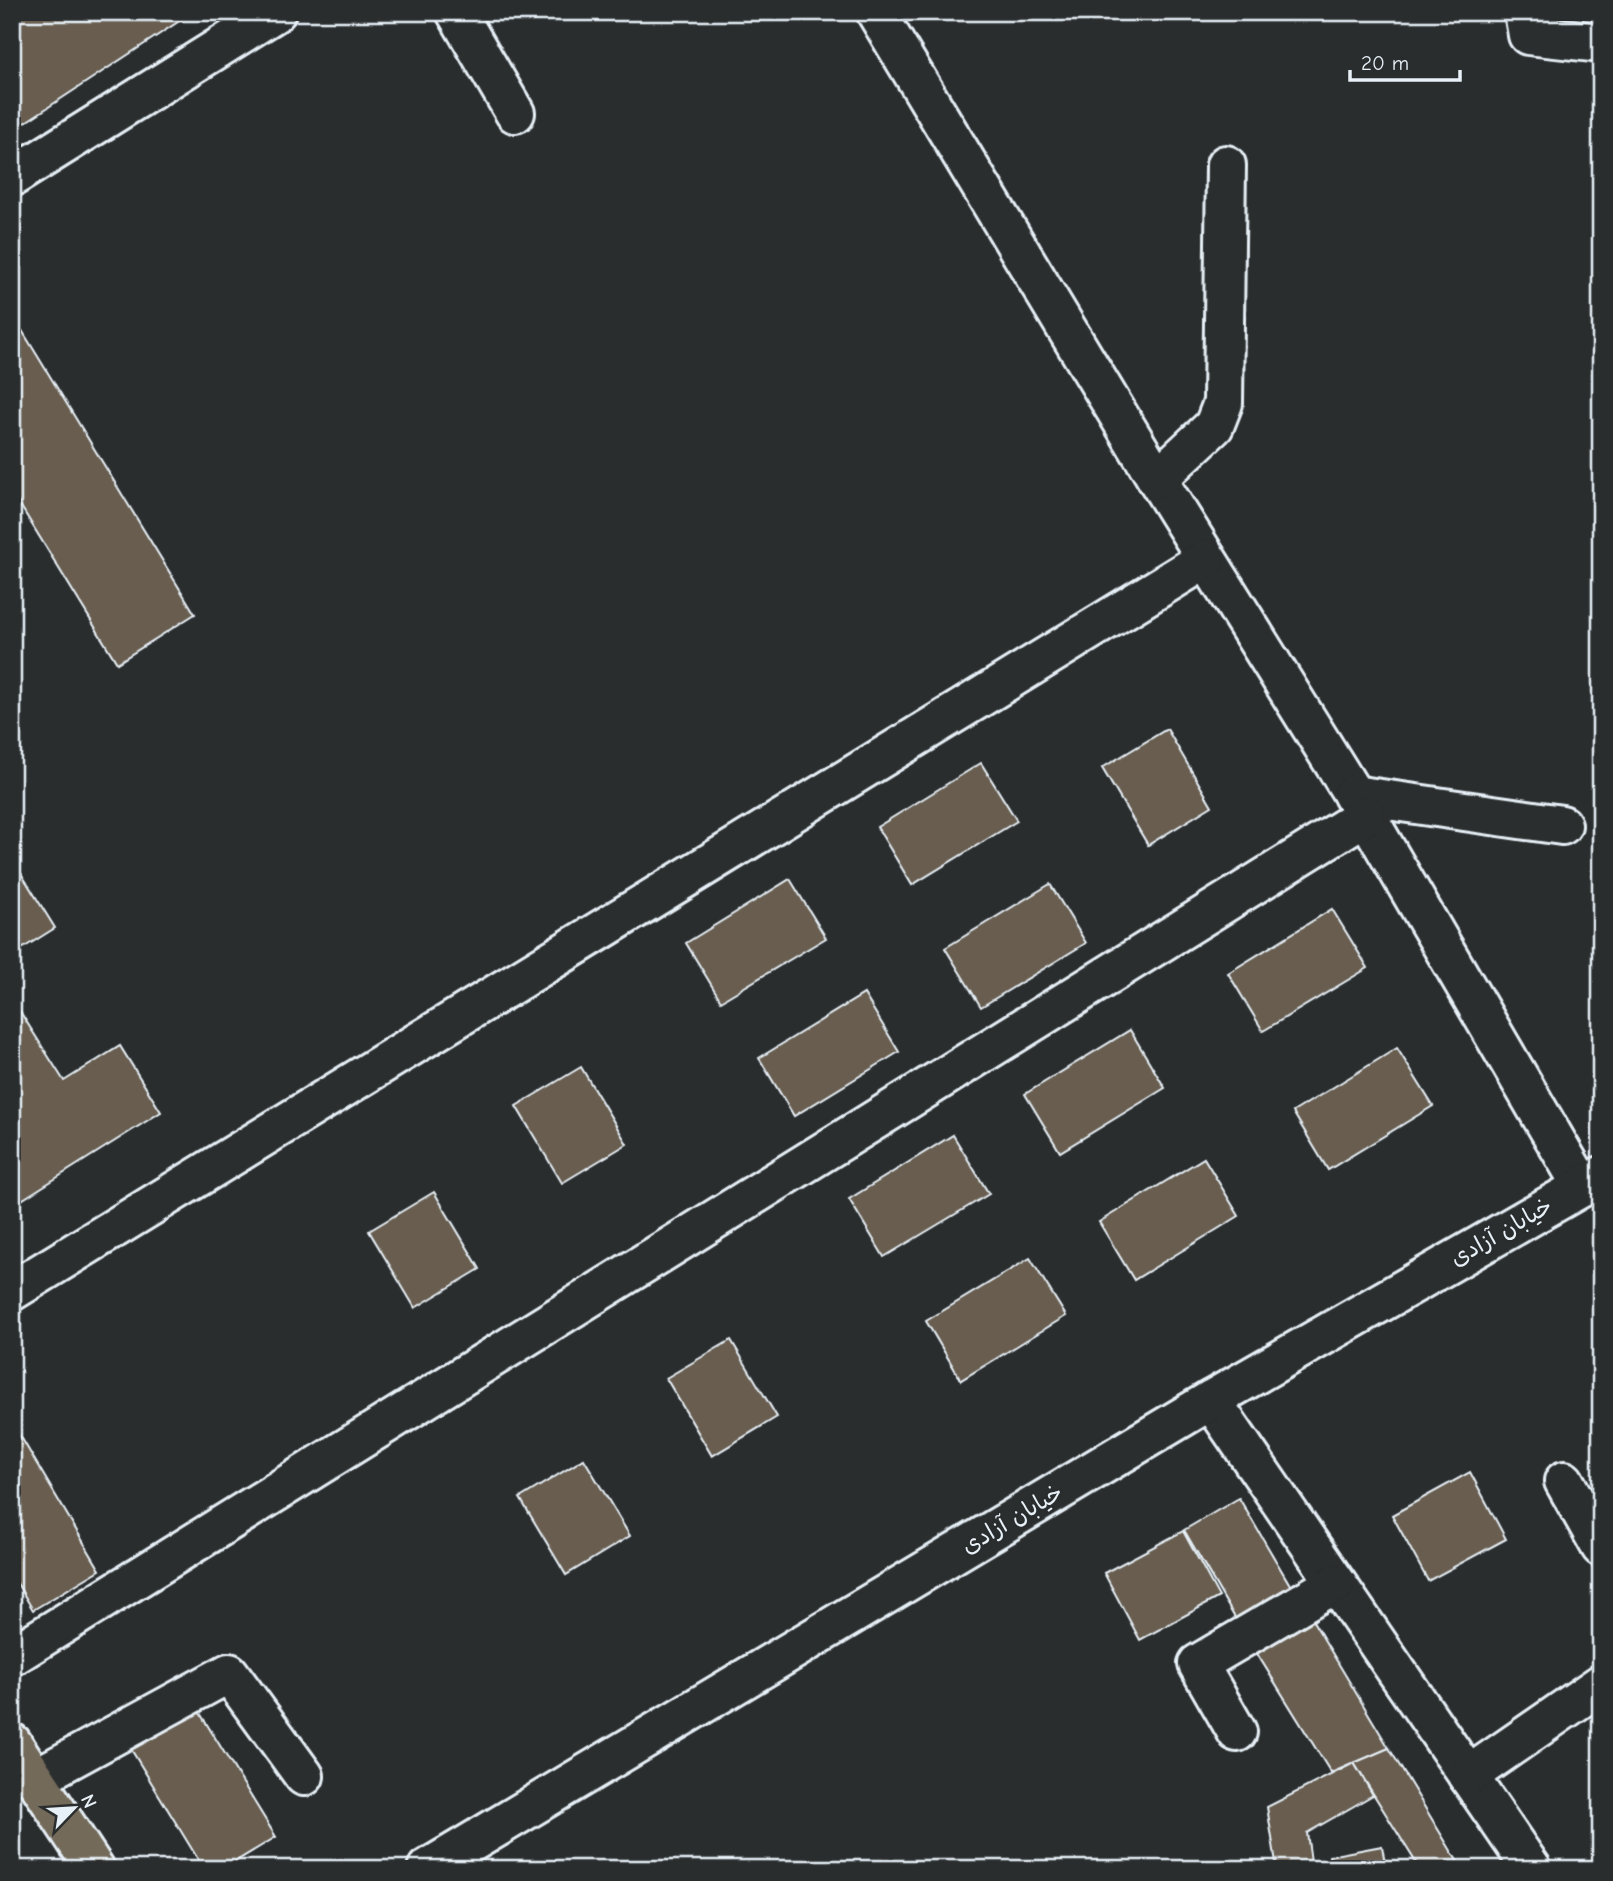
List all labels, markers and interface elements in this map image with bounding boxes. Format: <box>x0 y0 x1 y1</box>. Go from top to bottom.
scale bar <box>1350 38 1461 82</box>
text: 20 m <box>1361 51 1409 75</box>
street label: خیابان آزادی <box>1445 1192 1557 1272</box>
street label: خیابان آزادی <box>957 1478 1067 1560</box>
north arrow <box>38 1772 108 1842</box>
text: N <box>76 1791 101 1812</box>

